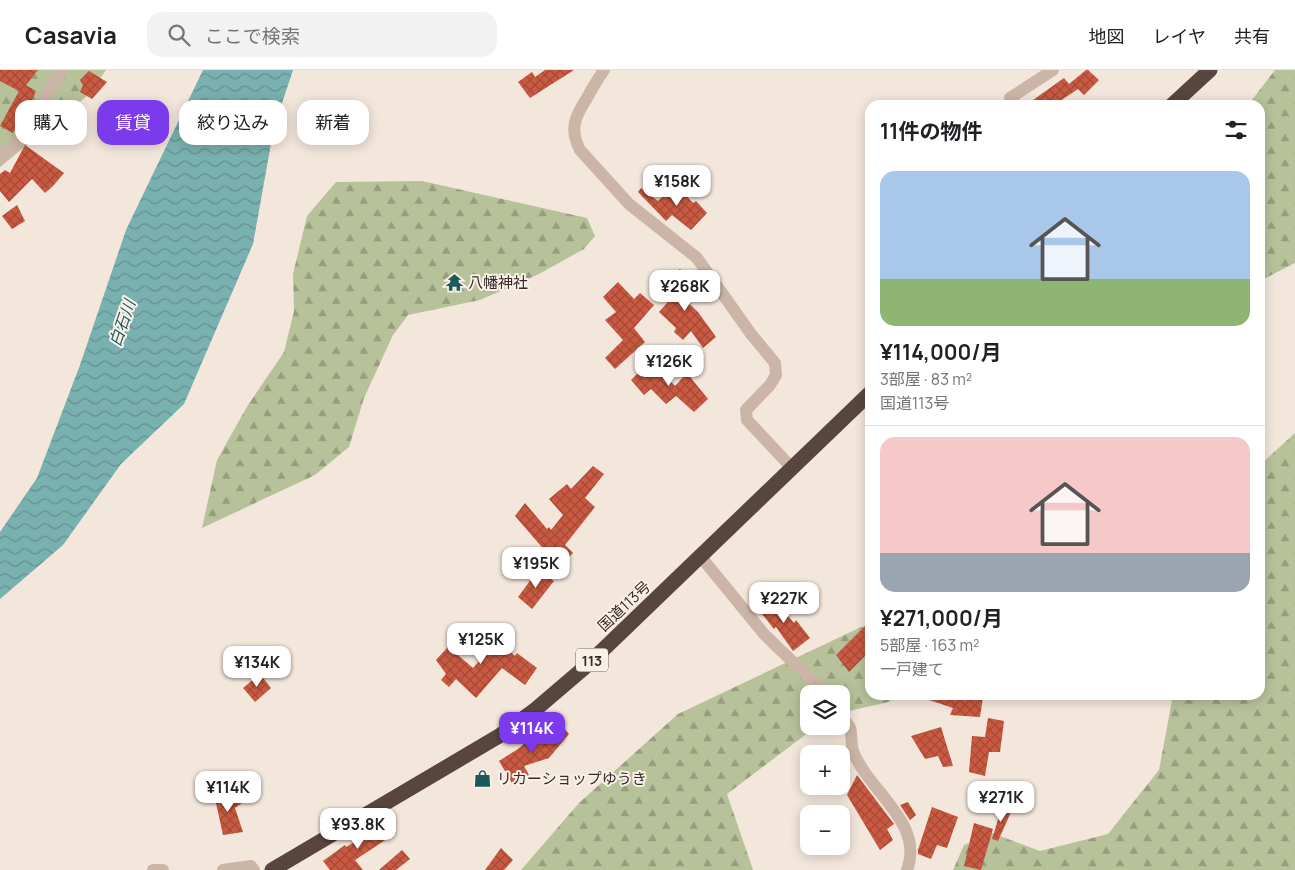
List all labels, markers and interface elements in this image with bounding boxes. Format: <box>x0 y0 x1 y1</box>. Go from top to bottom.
search box <box>147 12 497 57</box>
text: Casavia <box>25 18 117 51</box>
icon: search <box>165 21 193 49</box>
text: ここで検索 <box>205 23 300 49</box>
text: 地図 <box>1089 24 1125 48</box>
text: レイヤ <box>1153 24 1206 48</box>
text: 共有 <box>1234 24 1270 48</box>
chip: 購入 <box>15 100 87 145</box>
chip: 賃貸 <box>97 100 169 145</box>
chip: 絞り込み <box>179 100 287 145</box>
chip: 新着 <box>297 100 369 145</box>
icon: filters <box>1222 116 1250 144</box>
text: 11件の物件 <box>880 117 982 145</box>
pin: ¥158K <box>642 164 712 207</box>
text: ¥158K <box>654 170 700 192</box>
icon: home <box>1020 204 1110 294</box>
pin: ¥268K <box>650 270 720 312</box>
temple icon: 八幡神社 <box>444 272 464 292</box>
place label: 八幡神社 <box>468 272 528 293</box>
text: ¥268K <box>660 275 710 297</box>
water label: 白石川 <box>104 295 141 349</box>
text: ¥114,000/月 <box>880 338 1002 366</box>
pin: ¥126K <box>634 344 704 387</box>
text: ¥126K <box>646 350 692 372</box>
text: 3部屋 · 83 m² <box>880 368 972 390</box>
text: 国道113号 <box>880 392 949 414</box>
icon: home <box>1020 469 1110 559</box>
pin: ¥195K <box>501 546 571 589</box>
text: ¥195K <box>513 552 559 574</box>
street label: 国道113号 <box>593 576 655 636</box>
pin: ¥227K <box>749 582 819 624</box>
text: ¥227K <box>760 587 808 609</box>
text: ¥271,000/月 <box>880 604 1003 632</box>
pin: ¥125K <box>446 622 516 665</box>
text: ¥125K <box>458 628 504 650</box>
text: 5部屋 · 163 m² <box>880 634 979 656</box>
pin: ¥134K <box>222 646 292 688</box>
road number: 113 <box>576 648 608 672</box>
text: ¥134K <box>234 651 280 673</box>
text: 一戸建て <box>880 658 944 680</box>
map controls <box>800 685 850 855</box>
button: layers <box>800 685 850 735</box>
pin: ¥114K <box>497 712 567 754</box>
text: ¥114K <box>510 717 554 739</box>
button: + <box>800 745 850 795</box>
shop icon: リカーショップゆうき <box>473 768 493 788</box>
place label: リカーショップゆうき <box>497 768 647 789</box>
pin: ¥114K <box>193 770 263 813</box>
text: ¥114K <box>206 776 250 798</box>
pin: ¥271K <box>966 780 1036 823</box>
text: ¥271K <box>978 786 1024 808</box>
button: − <box>800 805 850 855</box>
pin: ¥93.8K <box>317 808 399 850</box>
text: ¥93.8K <box>331 813 385 835</box>

